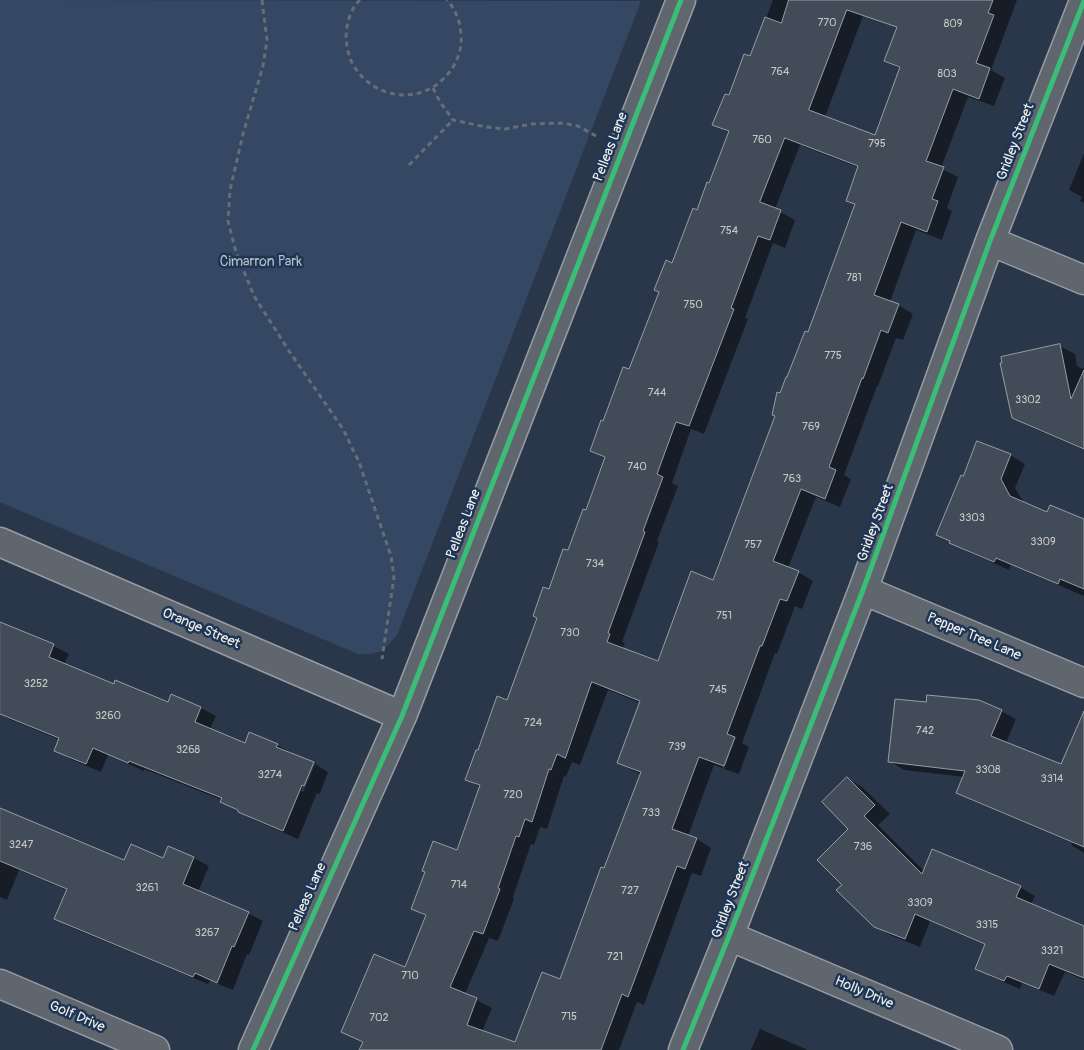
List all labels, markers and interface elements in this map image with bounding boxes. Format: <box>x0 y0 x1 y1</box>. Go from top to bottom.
house number: 770 <box>817 16 837 30</box>
house number: 809 <box>944 17 962 31</box>
house number: 764 <box>771 65 789 79</box>
house number: 803 <box>937 67 957 81</box>
street label: Gridley Street <box>994 101 1038 183</box>
street label: Pelleas Lane <box>590 110 632 184</box>
house number: 760 <box>752 133 772 147</box>
house number: 795 <box>868 137 886 151</box>
house number: 754 <box>720 224 738 238</box>
park label: Cimarron Park <box>220 254 302 270</box>
house number: 781 <box>846 271 862 285</box>
house number: 750 <box>683 298 703 312</box>
house number: 775 <box>824 349 842 363</box>
house number: 744 <box>648 386 666 400</box>
house number: 3302 <box>1015 393 1041 407</box>
house number: 769 <box>802 420 820 434</box>
house number: 740 <box>627 460 647 474</box>
house number: 763 <box>783 472 801 486</box>
street label: Gridley Street <box>854 482 898 564</box>
street label: Pelleas Lane <box>443 487 485 561</box>
house number: 3303 <box>959 511 985 525</box>
house number: 3309 <box>1030 535 1056 549</box>
house number: 757 <box>744 538 762 552</box>
house number: 734 <box>586 557 604 571</box>
street label: Orange Street <box>160 605 242 653</box>
house number: 751 <box>716 609 732 623</box>
street label: Pepper Tree Lane <box>924 610 1024 664</box>
house number: 730 <box>560 626 580 640</box>
house number: 3252 <box>24 677 48 691</box>
house number: 745 <box>709 683 727 697</box>
house number: 3260 <box>95 709 121 723</box>
house number: 724 <box>524 716 542 730</box>
house number: 742 <box>916 724 934 738</box>
house number: 739 <box>668 740 686 754</box>
house number: 3268 <box>176 743 200 757</box>
house number: 3308 <box>975 763 1001 777</box>
house number: 3274 <box>258 768 282 782</box>
house number: 3314 <box>1041 772 1063 786</box>
house number: 720 <box>503 788 523 802</box>
house number: 733 <box>642 806 660 820</box>
house number: 3247 <box>9 838 33 852</box>
house number: 736 <box>854 840 872 854</box>
street label: Gridley Street <box>709 859 753 941</box>
street label: Pelleas Lane <box>286 860 330 934</box>
house number: 714 <box>451 878 467 892</box>
house number: 3261 <box>136 881 158 895</box>
house number: 727 <box>621 884 639 898</box>
house number: 3309 <box>907 896 933 910</box>
house number: 3315 <box>976 918 998 932</box>
house number: 3267 <box>195 926 219 940</box>
house number: 3321 <box>1041 944 1063 958</box>
house number: 721 <box>607 950 623 964</box>
house number: 710 <box>401 969 419 983</box>
street label: Holly Drive <box>832 973 896 1013</box>
street label: Golf Drive <box>47 998 107 1036</box>
house number: 715 <box>561 1010 577 1024</box>
house number: 702 <box>369 1011 389 1025</box>

